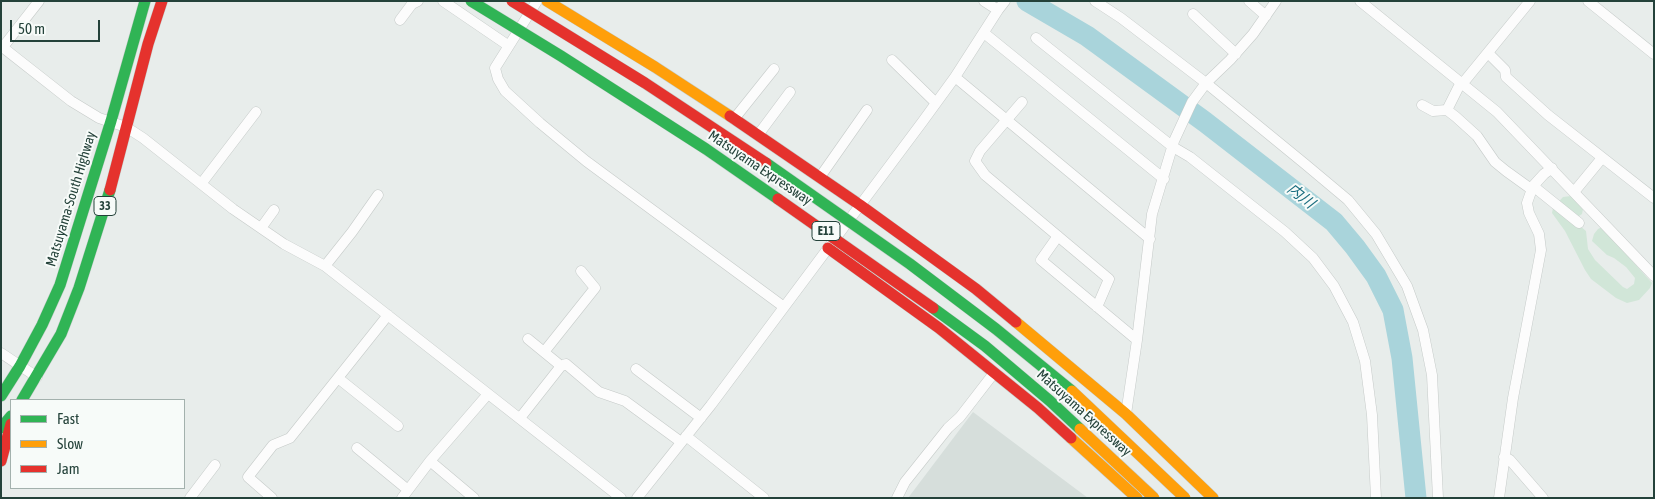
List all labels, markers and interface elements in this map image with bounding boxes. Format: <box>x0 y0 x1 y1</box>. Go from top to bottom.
scale bar <box>12 10 102 42</box>
text: 50 m <box>18 20 45 37</box>
street label: Matsuyama Expressway <box>705 127 815 209</box>
street label: Matsuyama-South Highway <box>42 129 100 269</box>
water label: 内川 <box>1284 180 1318 212</box>
road number: 33 <box>94 197 116 216</box>
road number: E11 <box>812 222 840 240</box>
street label: Matsuyama Expressway <box>1033 366 1135 460</box>
legend <box>10 399 185 489</box>
text: Fast <box>57 410 79 427</box>
text: Slow <box>57 435 83 452</box>
text: Jam <box>57 460 80 477</box>

